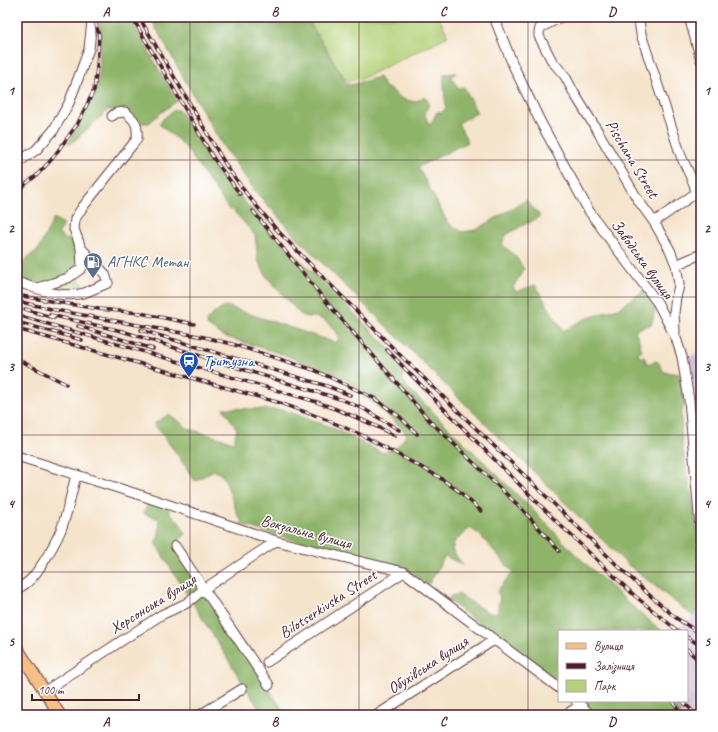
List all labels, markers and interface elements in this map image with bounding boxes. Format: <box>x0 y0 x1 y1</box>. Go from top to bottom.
text: A <box>103 4 111 20</box>
text: B <box>272 4 280 20</box>
text: C <box>440 4 448 20</box>
text: D <box>608 4 617 20</box>
text: 1 <box>8 83 16 99</box>
text: 1 <box>704 83 712 99</box>
street label: Pischana Street <box>601 116 664 203</box>
street label: Заводська вулиця <box>606 215 678 304</box>
text: 2 <box>8 221 15 237</box>
text: 2 <box>704 221 711 237</box>
fuel station icon: АГНКС Метан <box>82 251 104 279</box>
place label: АГНКС Метан <box>107 252 190 272</box>
station icon: Тритузна <box>178 350 200 378</box>
place label: Тритузна <box>203 351 255 371</box>
text: 3 <box>8 359 15 375</box>
text: 3 <box>704 359 711 375</box>
text: 4 <box>8 496 16 512</box>
text: 4 <box>704 496 712 512</box>
street label: Вокзальна вулиця <box>259 510 355 554</box>
street label: Bilotserkivska Street <box>276 564 382 643</box>
street label: Херсонська вулиця <box>106 569 201 638</box>
legend <box>558 630 688 702</box>
street label: Обухівська вулиця <box>384 631 473 698</box>
text: 5 <box>8 634 15 650</box>
text: 5 <box>704 634 711 650</box>
text: Вулиця <box>594 638 623 654</box>
text: Залізниця <box>594 658 635 674</box>
scale bar <box>32 676 139 702</box>
text: Парк <box>594 678 617 694</box>
text: 100 m <box>38 682 65 698</box>
text: A <box>103 714 111 730</box>
text: B <box>272 714 280 730</box>
text: C <box>440 714 448 730</box>
text: D <box>608 714 617 730</box>

